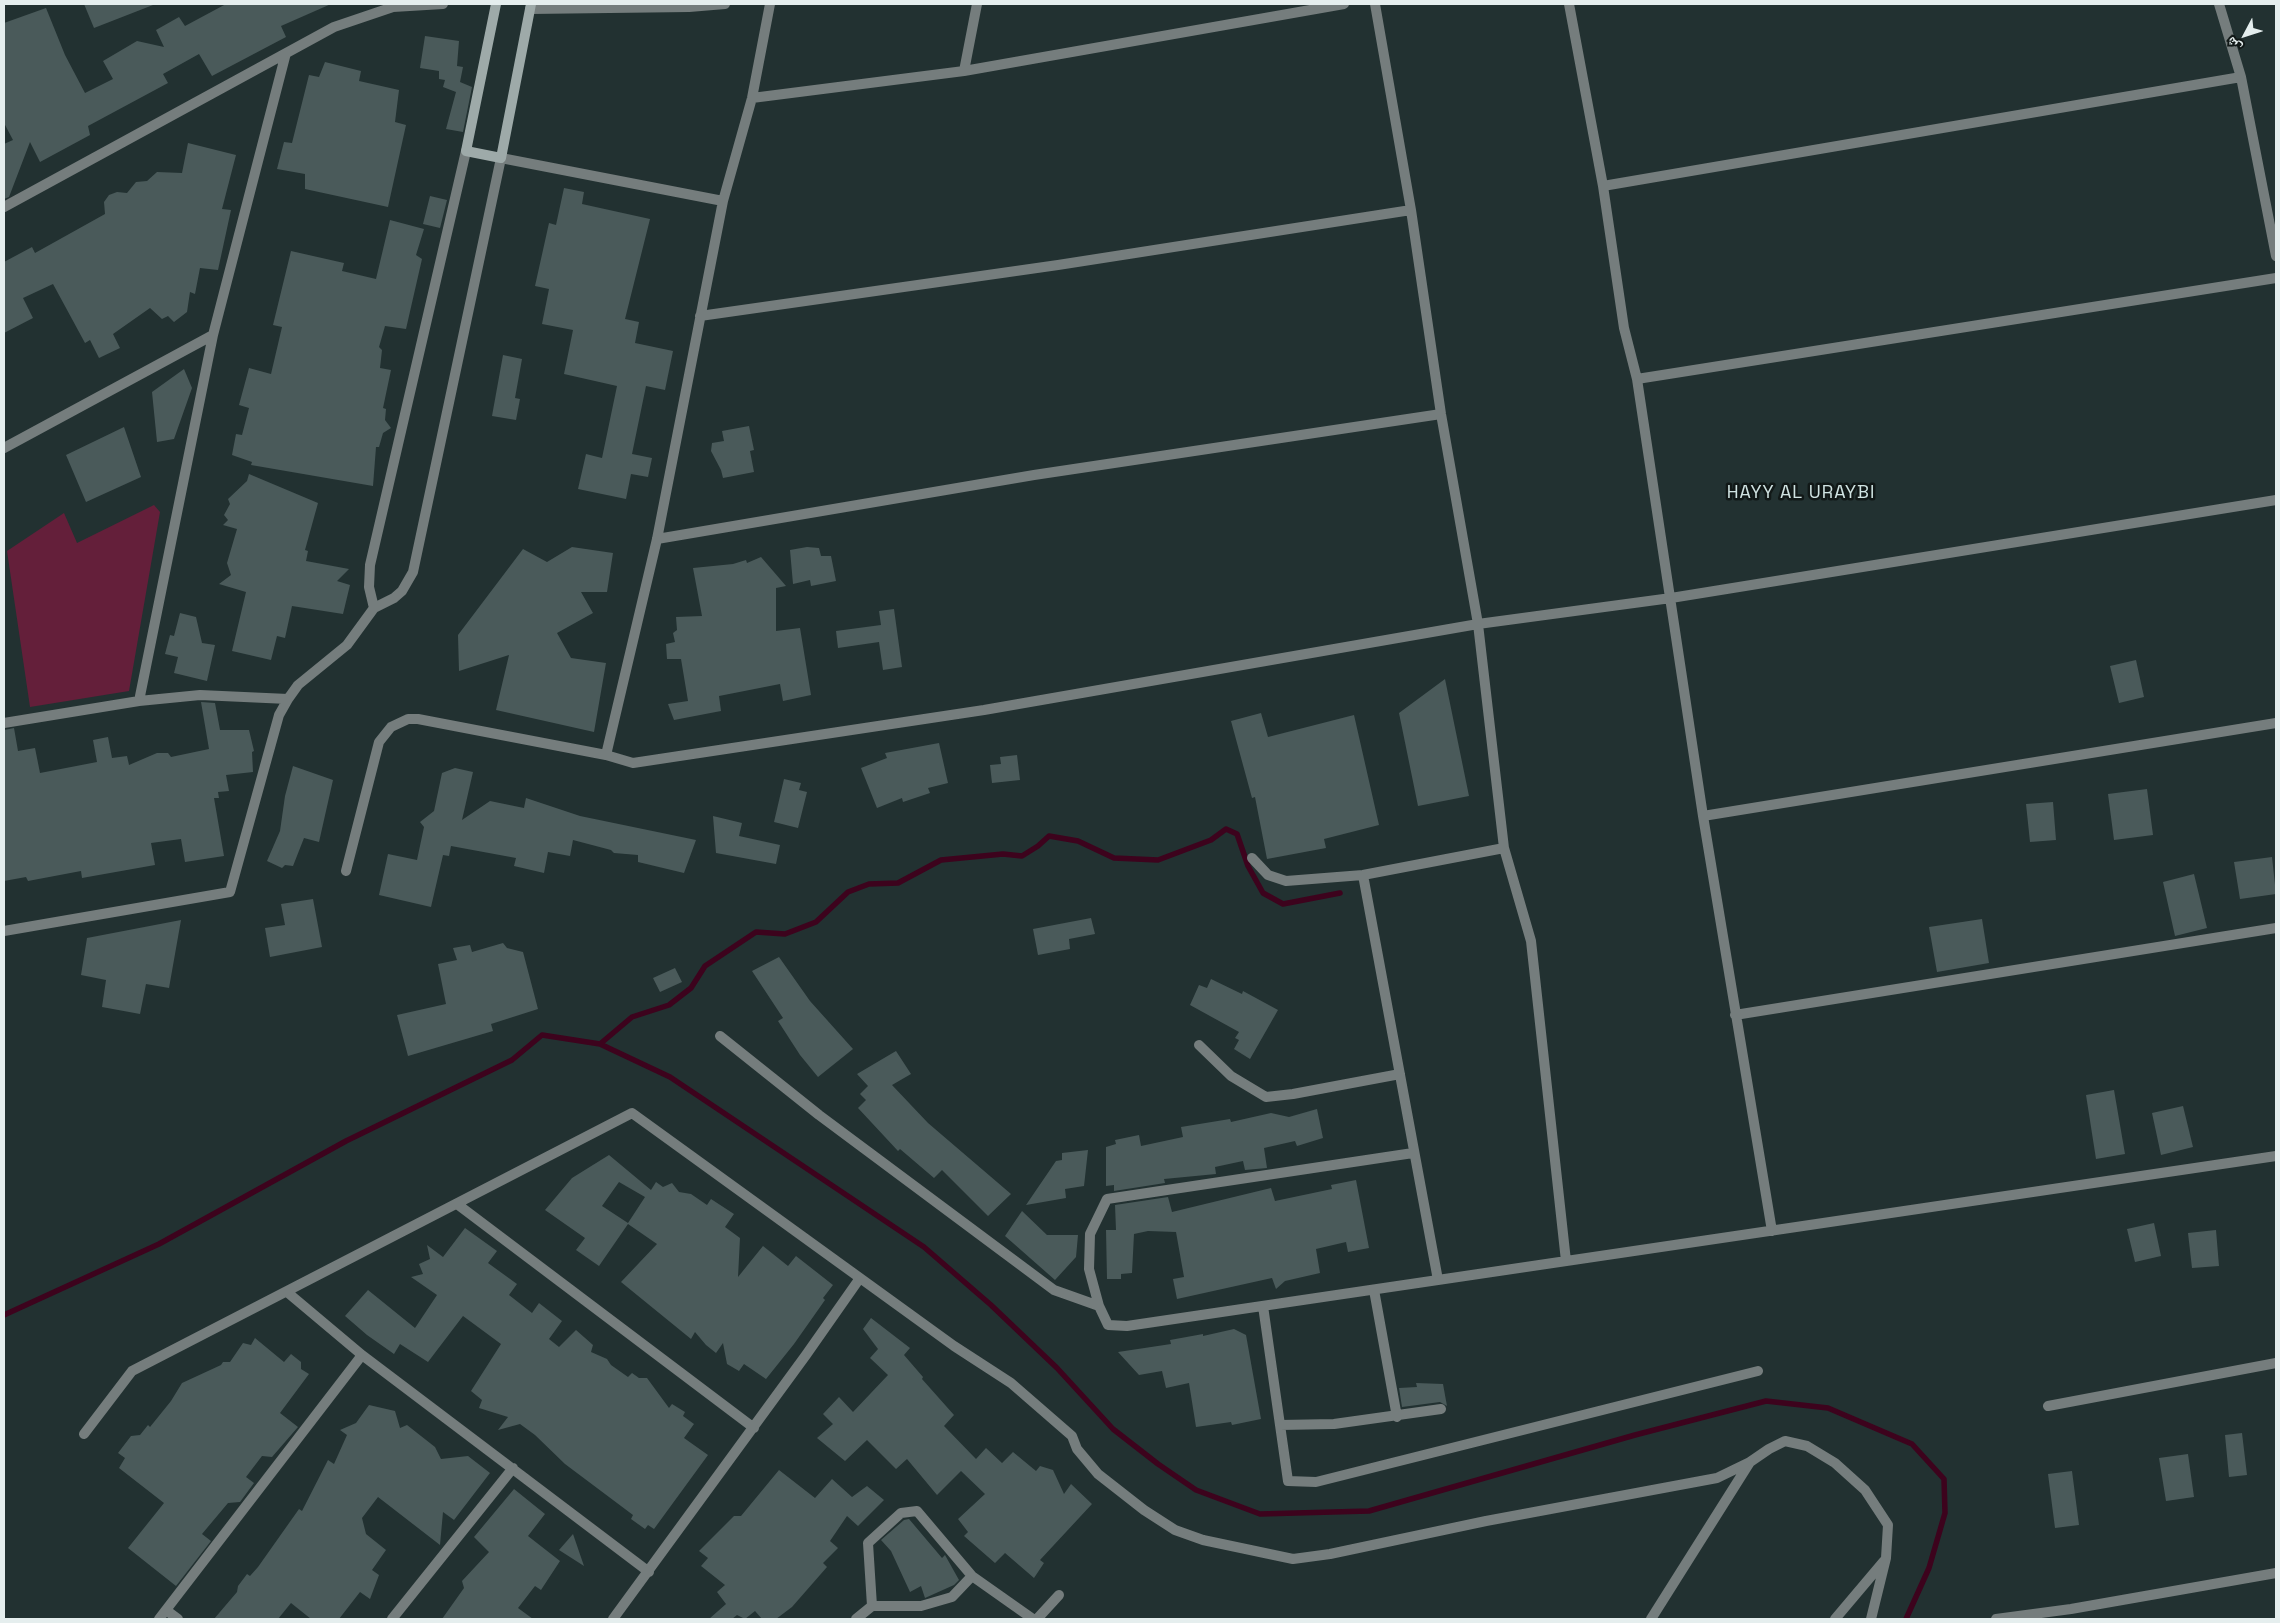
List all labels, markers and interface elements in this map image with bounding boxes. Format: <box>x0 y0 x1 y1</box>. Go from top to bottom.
north arrow <box>2220 10 2270 60</box>
text: ش <box>2222 33 2245 56</box>
district label: HAYY AL URAYBI <box>1725 482 1877 504</box>

